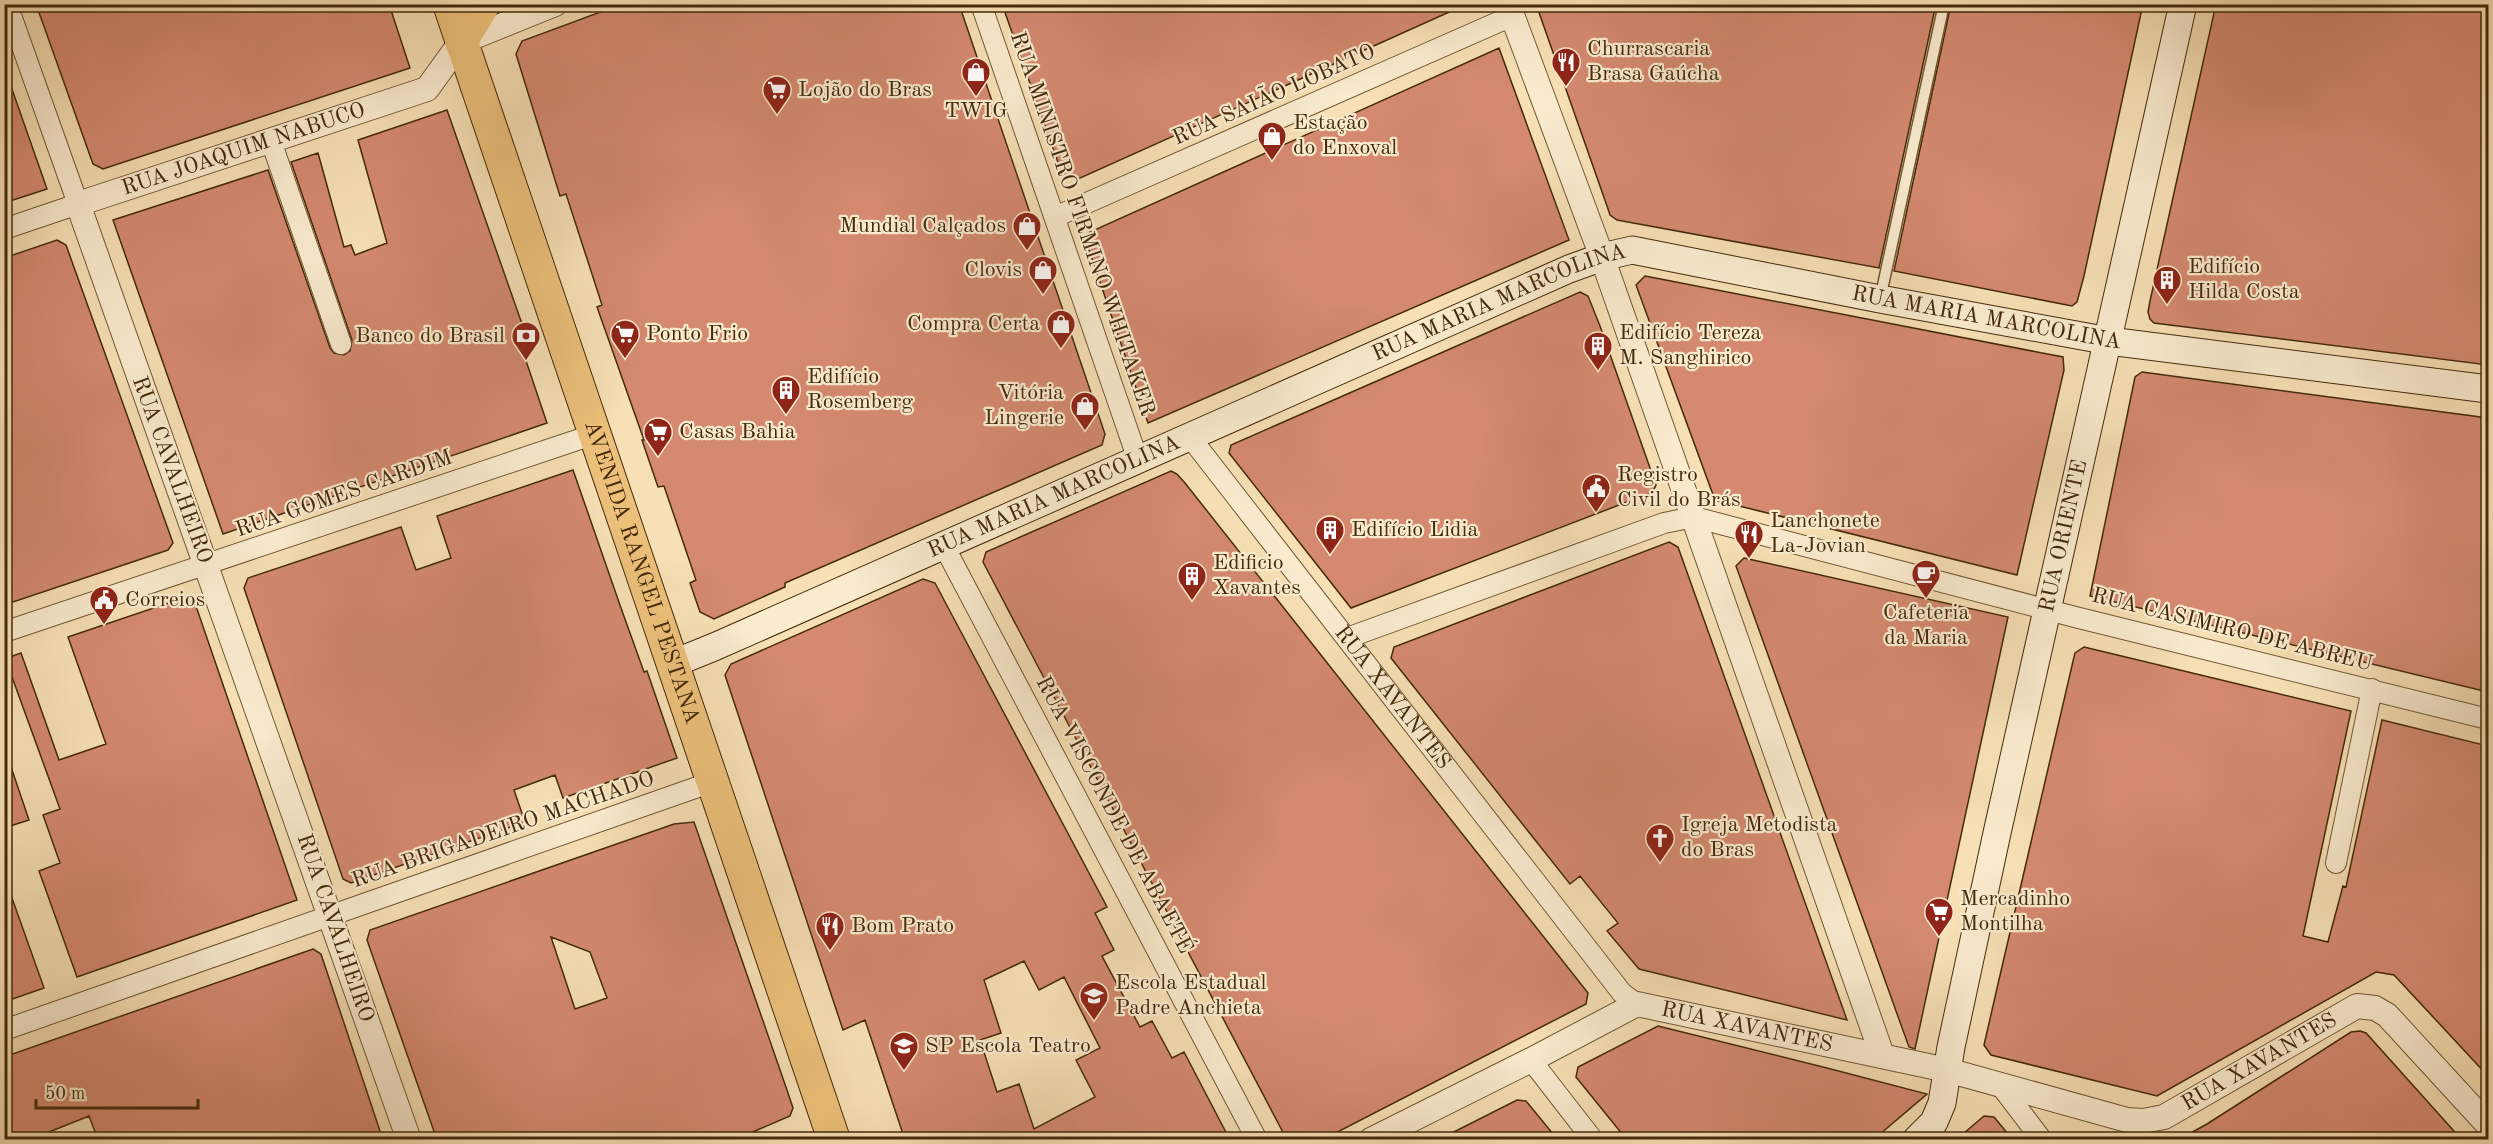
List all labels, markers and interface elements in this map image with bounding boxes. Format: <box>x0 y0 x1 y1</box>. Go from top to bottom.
street label: RUA MINISTRO FIRMINO WHITAKER <box>1006 29 1158 419</box>
street label: RUA SAIÃO LOBATO <box>1168 38 1379 150</box>
place label: Churrascaria Brasa Gaúcha <box>1587 38 1720 85</box>
restaurant icon: Churrascaria Brasa Gaúcha <box>1550 46 1582 88</box>
shop icon: TWIG <box>960 56 992 98</box>
supermarket icon: Lojão do Bras <box>761 74 793 116</box>
place label: Lojão do Bras <box>798 79 932 101</box>
street label: RUA JOAQUIM NABUCO <box>119 99 368 200</box>
place label: TWIG <box>944 100 1008 122</box>
place label: Estação do Enxoval <box>1293 112 1397 159</box>
shop icon: Estação do Enxoval <box>1256 120 1288 162</box>
shop icon: Mundial Calçados <box>1011 210 1043 252</box>
place label: Mundial Calçados <box>840 215 1006 237</box>
street label: RUA MARIA MARCOLINA <box>1369 241 1628 366</box>
shop icon: Clovis <box>1027 254 1059 296</box>
place label: Edifício Hilda Costa <box>2188 256 2300 303</box>
place label: Clovis <box>964 259 1022 281</box>
building icon: Edifício Hilda Costa <box>2151 264 2183 306</box>
street label: RUA MARIA MARCOLINA <box>1850 283 2122 353</box>
shop icon: Compra Certa <box>1045 308 1077 350</box>
place label: Compra Certa <box>907 313 1040 335</box>
supermarket icon: Ponto Frio <box>609 318 641 360</box>
bank icon: Banco do Brasil <box>510 320 542 362</box>
place label: Edifício Tereza M. Sanghirico <box>1619 322 1762 369</box>
place label: Ponto Frio <box>646 323 748 345</box>
place label: Banco do Brasil <box>355 325 505 347</box>
building icon: Edifício Tereza M. Sanghirico <box>1582 330 1614 372</box>
place label: Edifício Rosemberg <box>807 366 913 413</box>
street label: RUA CAVALHEIRO <box>128 373 216 567</box>
building icon: Edifício Rosemberg <box>770 374 802 416</box>
place label: Vitória Lingerie <box>984 382 1064 429</box>
shop icon: Vitória Lingerie <box>1069 390 1101 432</box>
supermarket icon: Casas Bahia <box>642 416 674 458</box>
street label: AVENIDA RANGEL PESTANA <box>580 418 703 727</box>
place label: Casas Bahia <box>679 421 796 443</box>
street label: RUA MARIA MARCOLINA <box>925 431 1184 562</box>
street label: RUA GOMES CARDIM <box>233 446 455 542</box>
street label: RUA ORIENTE <box>2036 458 2091 615</box>
place label: Registro Civil do Brás <box>1617 464 1741 511</box>
public building icon: Registro Civil do Brás <box>1580 472 1612 514</box>
place label: Lanchonete La-Jovian <box>1770 510 1880 557</box>
building icon: Edifício Lidia <box>1314 514 1346 556</box>
restaurant icon: Lanchonete La-Jovian <box>1733 518 1765 560</box>
place label: Edifício Lidia <box>1351 519 1479 541</box>
place label: Edificio Xavantes <box>1213 552 1301 599</box>
cafe icon: Cafeteria da Maria <box>1910 558 1942 600</box>
building icon: Edificio Xavantes <box>1176 560 1208 602</box>
public building icon: Correios <box>88 584 120 626</box>
street label: RUA CASIMIRO DE ABREU <box>2089 584 2375 676</box>
place label: Correios <box>125 589 205 611</box>
place label: Cafeteria da Maria <box>1883 602 1969 649</box>
street label: RUA XAVANTES <box>1330 622 1455 773</box>
street label: RUA VISCONDE DE ABAETÉ <box>1031 671 1199 957</box>
street label: RUA BRIGADEIRO MACHADO <box>349 768 657 892</box>
place label: Igreja Metodista do Bras <box>1681 814 1838 861</box>
church icon: Igreja Metodista do Bras <box>1644 822 1676 864</box>
street label: RUA CAVALHEIRO <box>292 831 378 1025</box>
place label: Mercadinho Montilha <box>1960 888 2070 935</box>
supermarket icon: Mercadinho Montilha <box>1923 896 1955 938</box>
restaurant icon: Bom Prato <box>814 910 846 952</box>
place label: Bom Prato <box>851 915 954 937</box>
place label: Escola Estadual Padre Anchieta <box>1115 972 1267 1019</box>
school or university icon: Escola Estadual Padre Anchieta <box>1078 980 1110 1022</box>
street label: RUA XAVANTES <box>1659 998 1835 1056</box>
street label: RUA XAVANTES <box>2178 1009 2341 1115</box>
school or university icon: SP Escola Teatro <box>888 1030 920 1072</box>
place label: SP Escola Teatro <box>925 1035 1091 1057</box>
scale bar <box>36 1072 198 1110</box>
text: 50 m <box>45 1085 85 1103</box>

